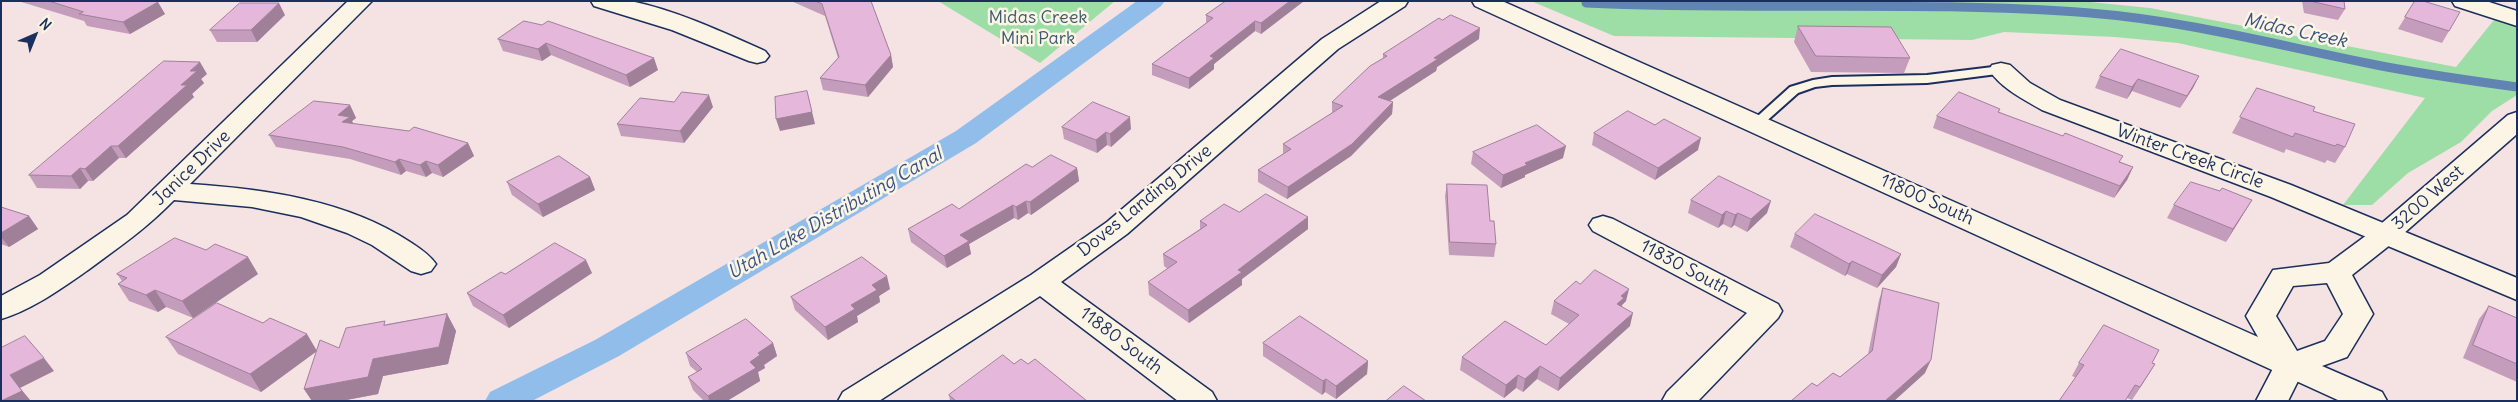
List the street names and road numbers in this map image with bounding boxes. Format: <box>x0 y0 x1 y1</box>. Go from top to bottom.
street label: Winter Creek Circle <box>2113 120 2267 194</box>
street label: Janice Drive <box>149 126 235 210</box>
street label: Doves Landing Drive <box>1074 140 1216 262</box>
street label: 3200 West <box>2388 161 2468 235</box>
street label: 11800 South <box>1877 170 1977 230</box>
street label: 11830 South <box>1637 235 1733 301</box>
street label: 11880 South <box>1075 303 1167 379</box>

